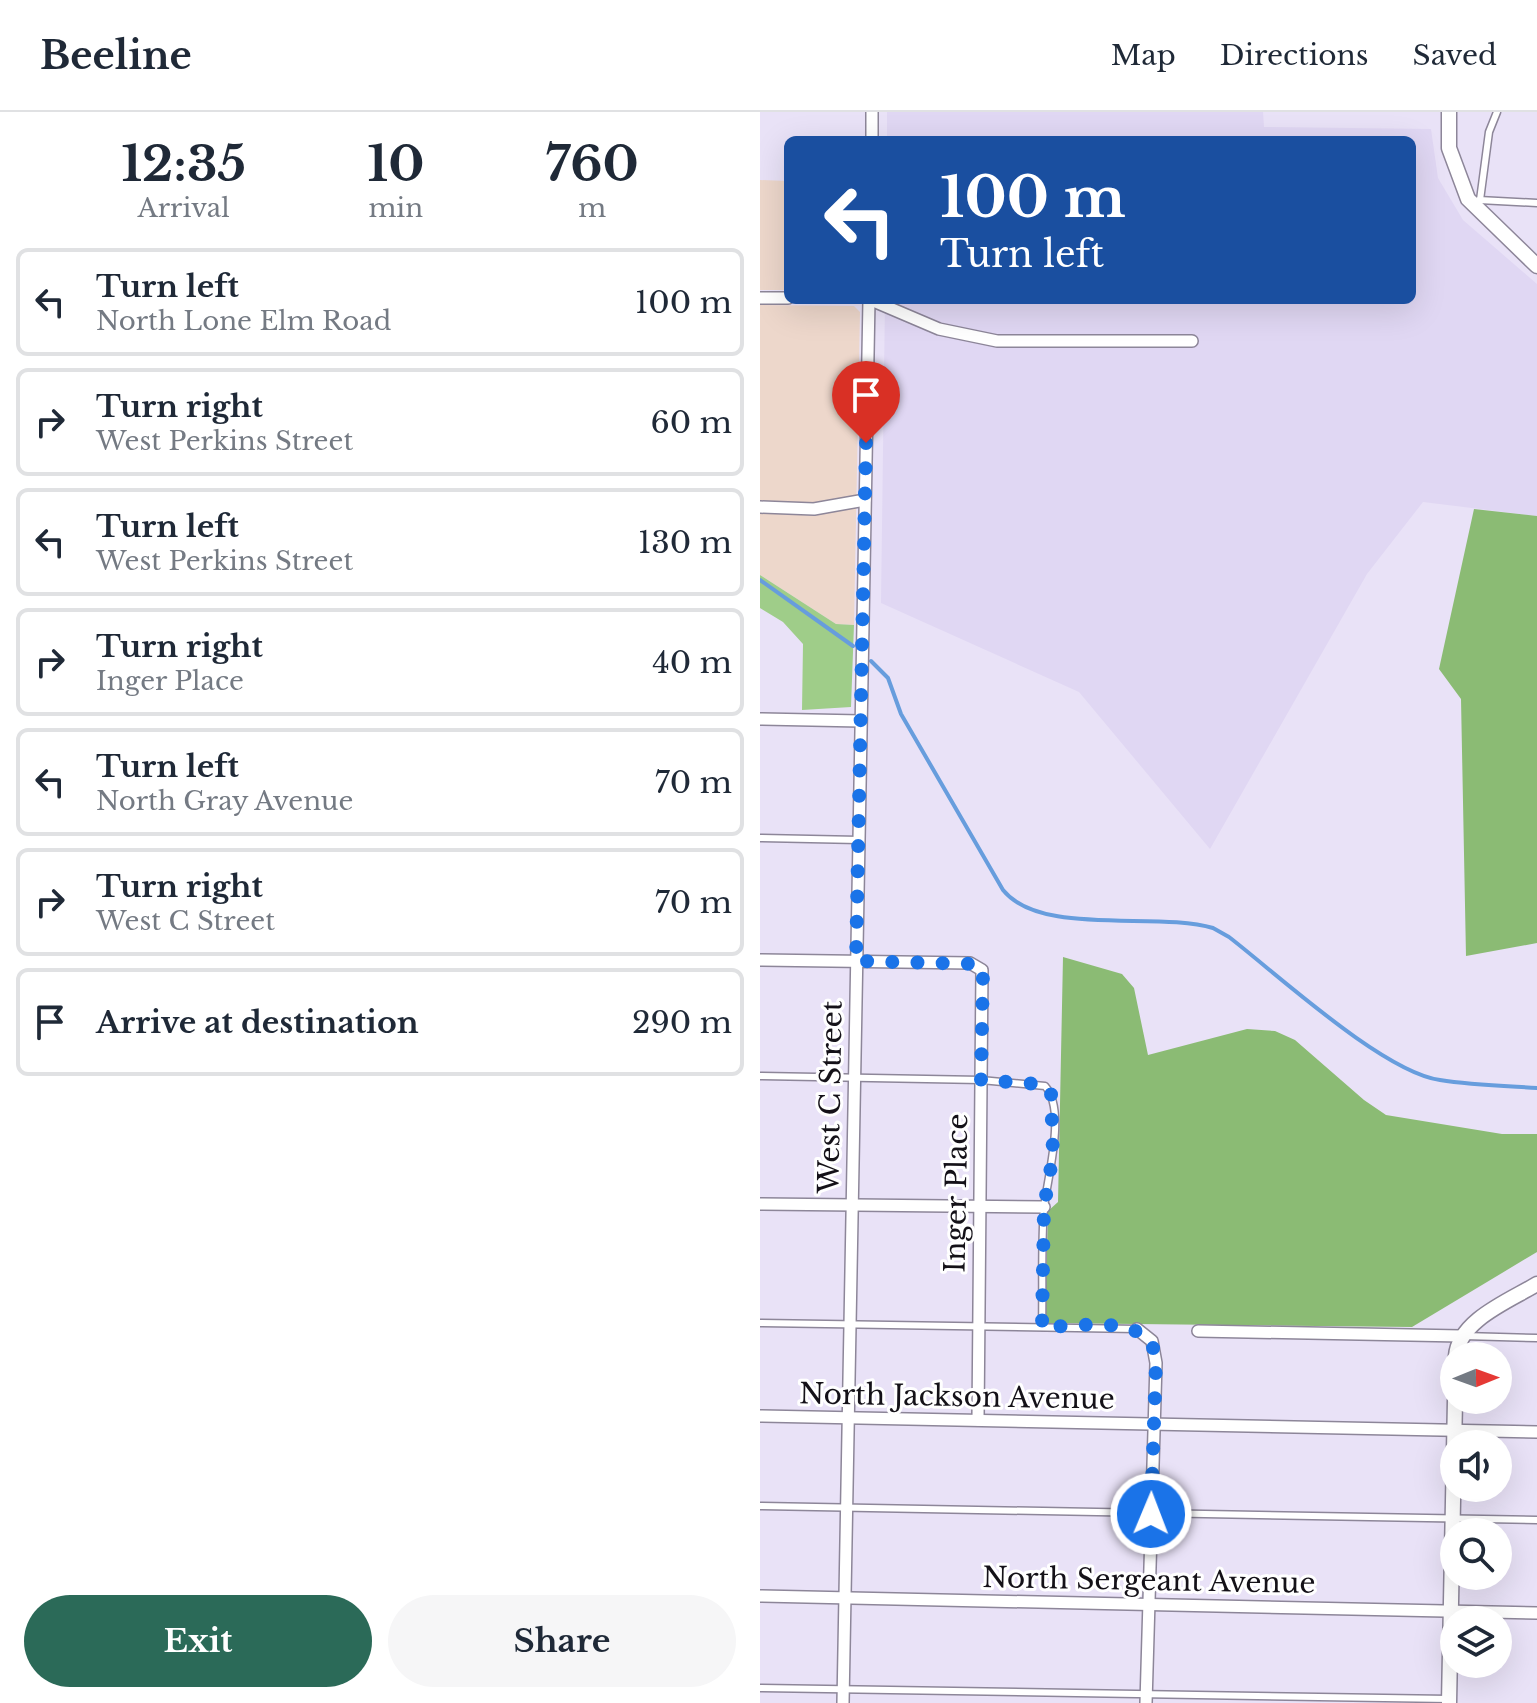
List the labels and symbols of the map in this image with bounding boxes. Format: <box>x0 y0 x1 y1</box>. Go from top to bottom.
pin <box>832 361 900 443</box>
street label: West C Street <box>811 1000 850 1195</box>
street label: Inger Place <box>938 1113 975 1273</box>
north arrow <box>1440 1342 1512 1414</box>
street label: North Jackson Avenue <box>799 1376 1115 1417</box>
position arrow <box>1109 1472 1193 1556</box>
street label: North Sergeant Avenue <box>982 1560 1316 1601</box>

